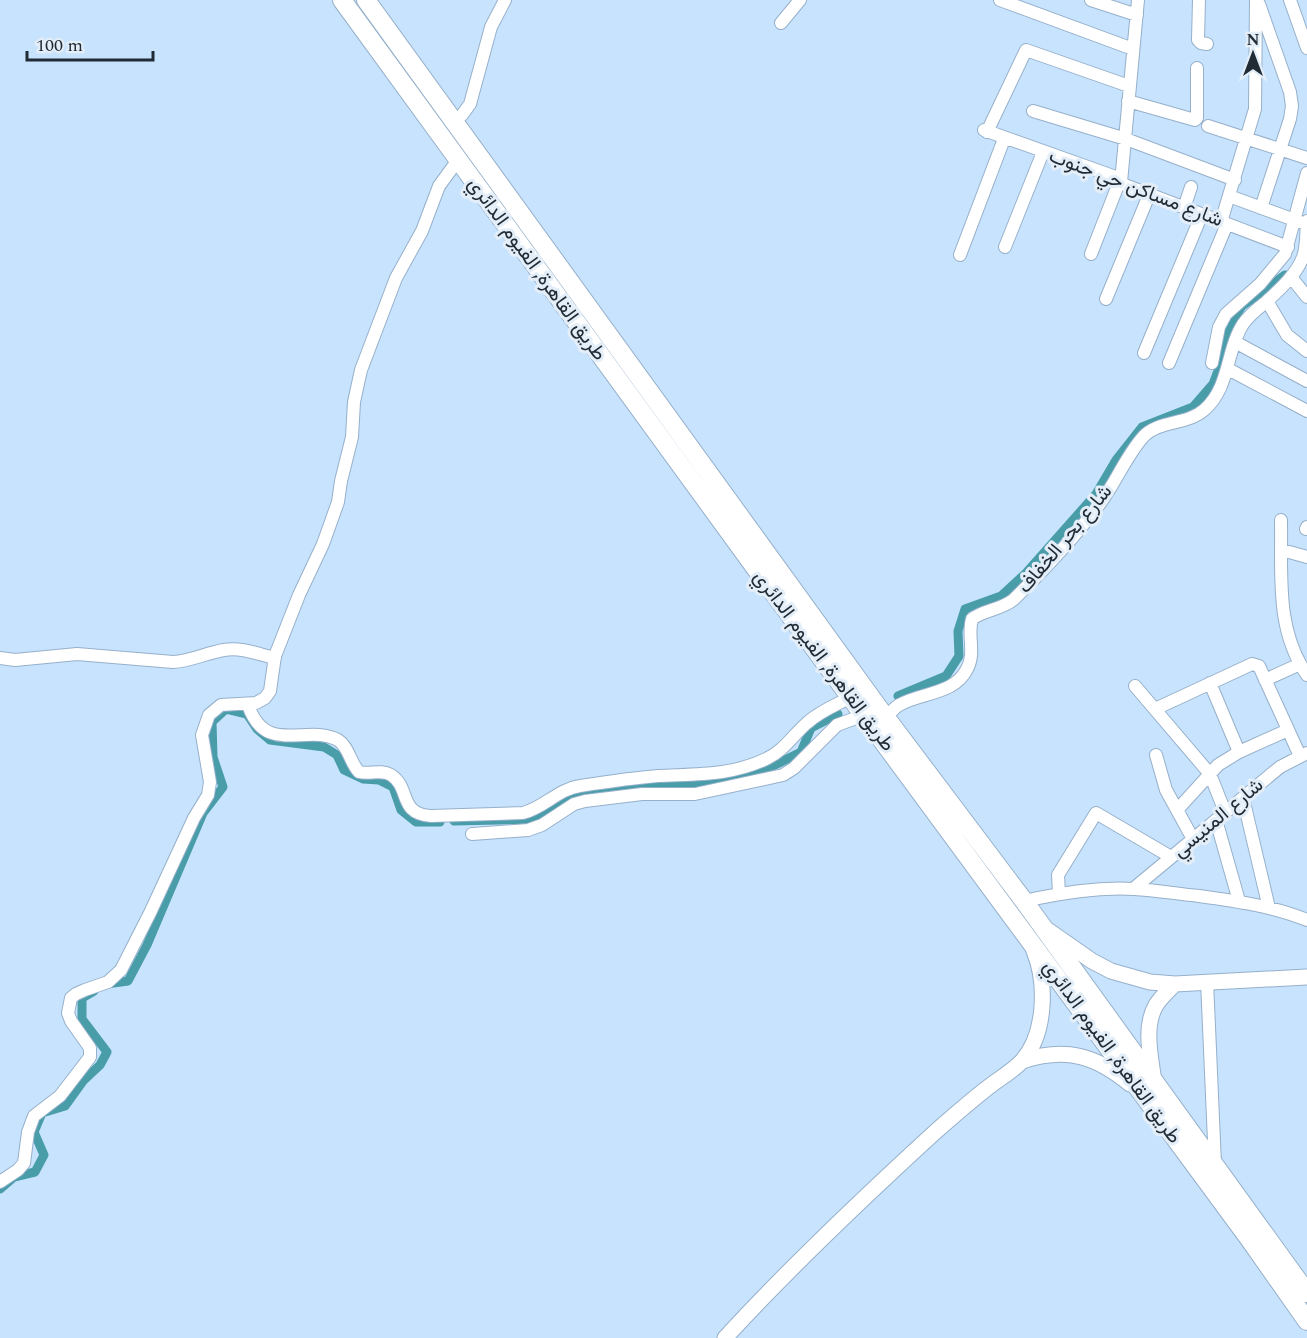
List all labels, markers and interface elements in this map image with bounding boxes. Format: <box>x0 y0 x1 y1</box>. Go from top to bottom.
scale bar <box>27 24 153 62</box>
north arrow <box>1223 24 1283 84</box>
text: N <box>1246 28 1260 52</box>
text: 100 m <box>36 32 83 59</box>
street label: شارع مساكن حي جنوب <box>1044 141 1227 236</box>
street label: طريق القاهرة, الفيوم الدائري <box>459 171 614 368</box>
street label: شارع بحر الخفاف <box>1010 478 1120 600</box>
street label: طريق القاهرة, الفيوم الدائري <box>745 564 902 759</box>
street label: شارع المنيسي <box>1166 771 1271 866</box>
street label: طريق القاهرة, الفيوم الدائري <box>1034 954 1189 1151</box>

